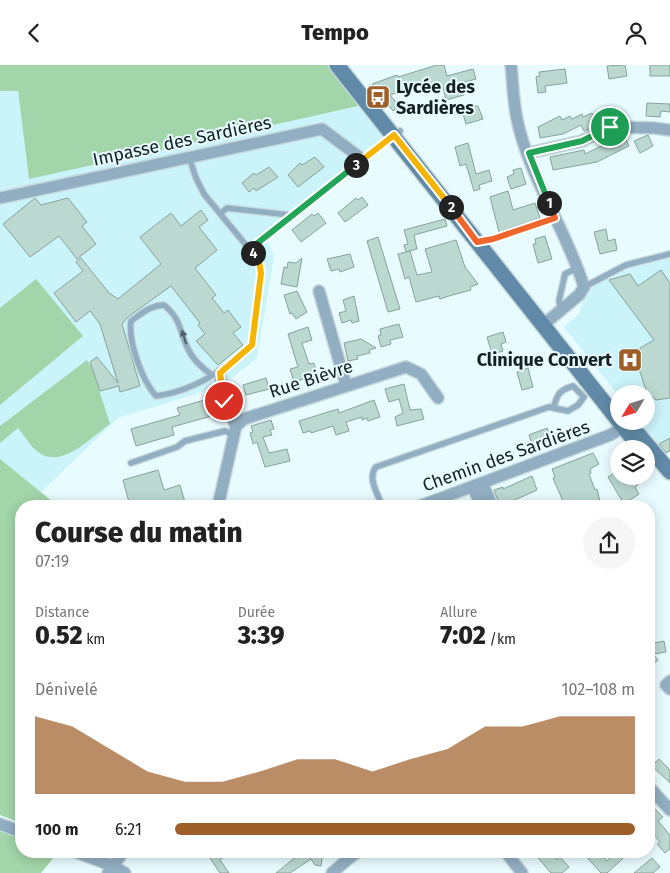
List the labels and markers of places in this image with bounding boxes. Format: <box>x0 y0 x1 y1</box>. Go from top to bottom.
place label: Lycée des Sardières <box>396 76 475 119</box>
bus stop icon: Lycée des Sardières <box>365 84 391 110</box>
pin <box>589 106 631 148</box>
pin: 3 <box>344 153 368 177</box>
pin: 1 <box>536 191 562 215</box>
pin: 2 <box>438 195 464 219</box>
pin: 4 <box>240 241 266 265</box>
hospital icon: Clinique Convert <box>617 347 643 373</box>
place label: Clinique Convert <box>477 349 613 371</box>
pin <box>203 380 245 422</box>

